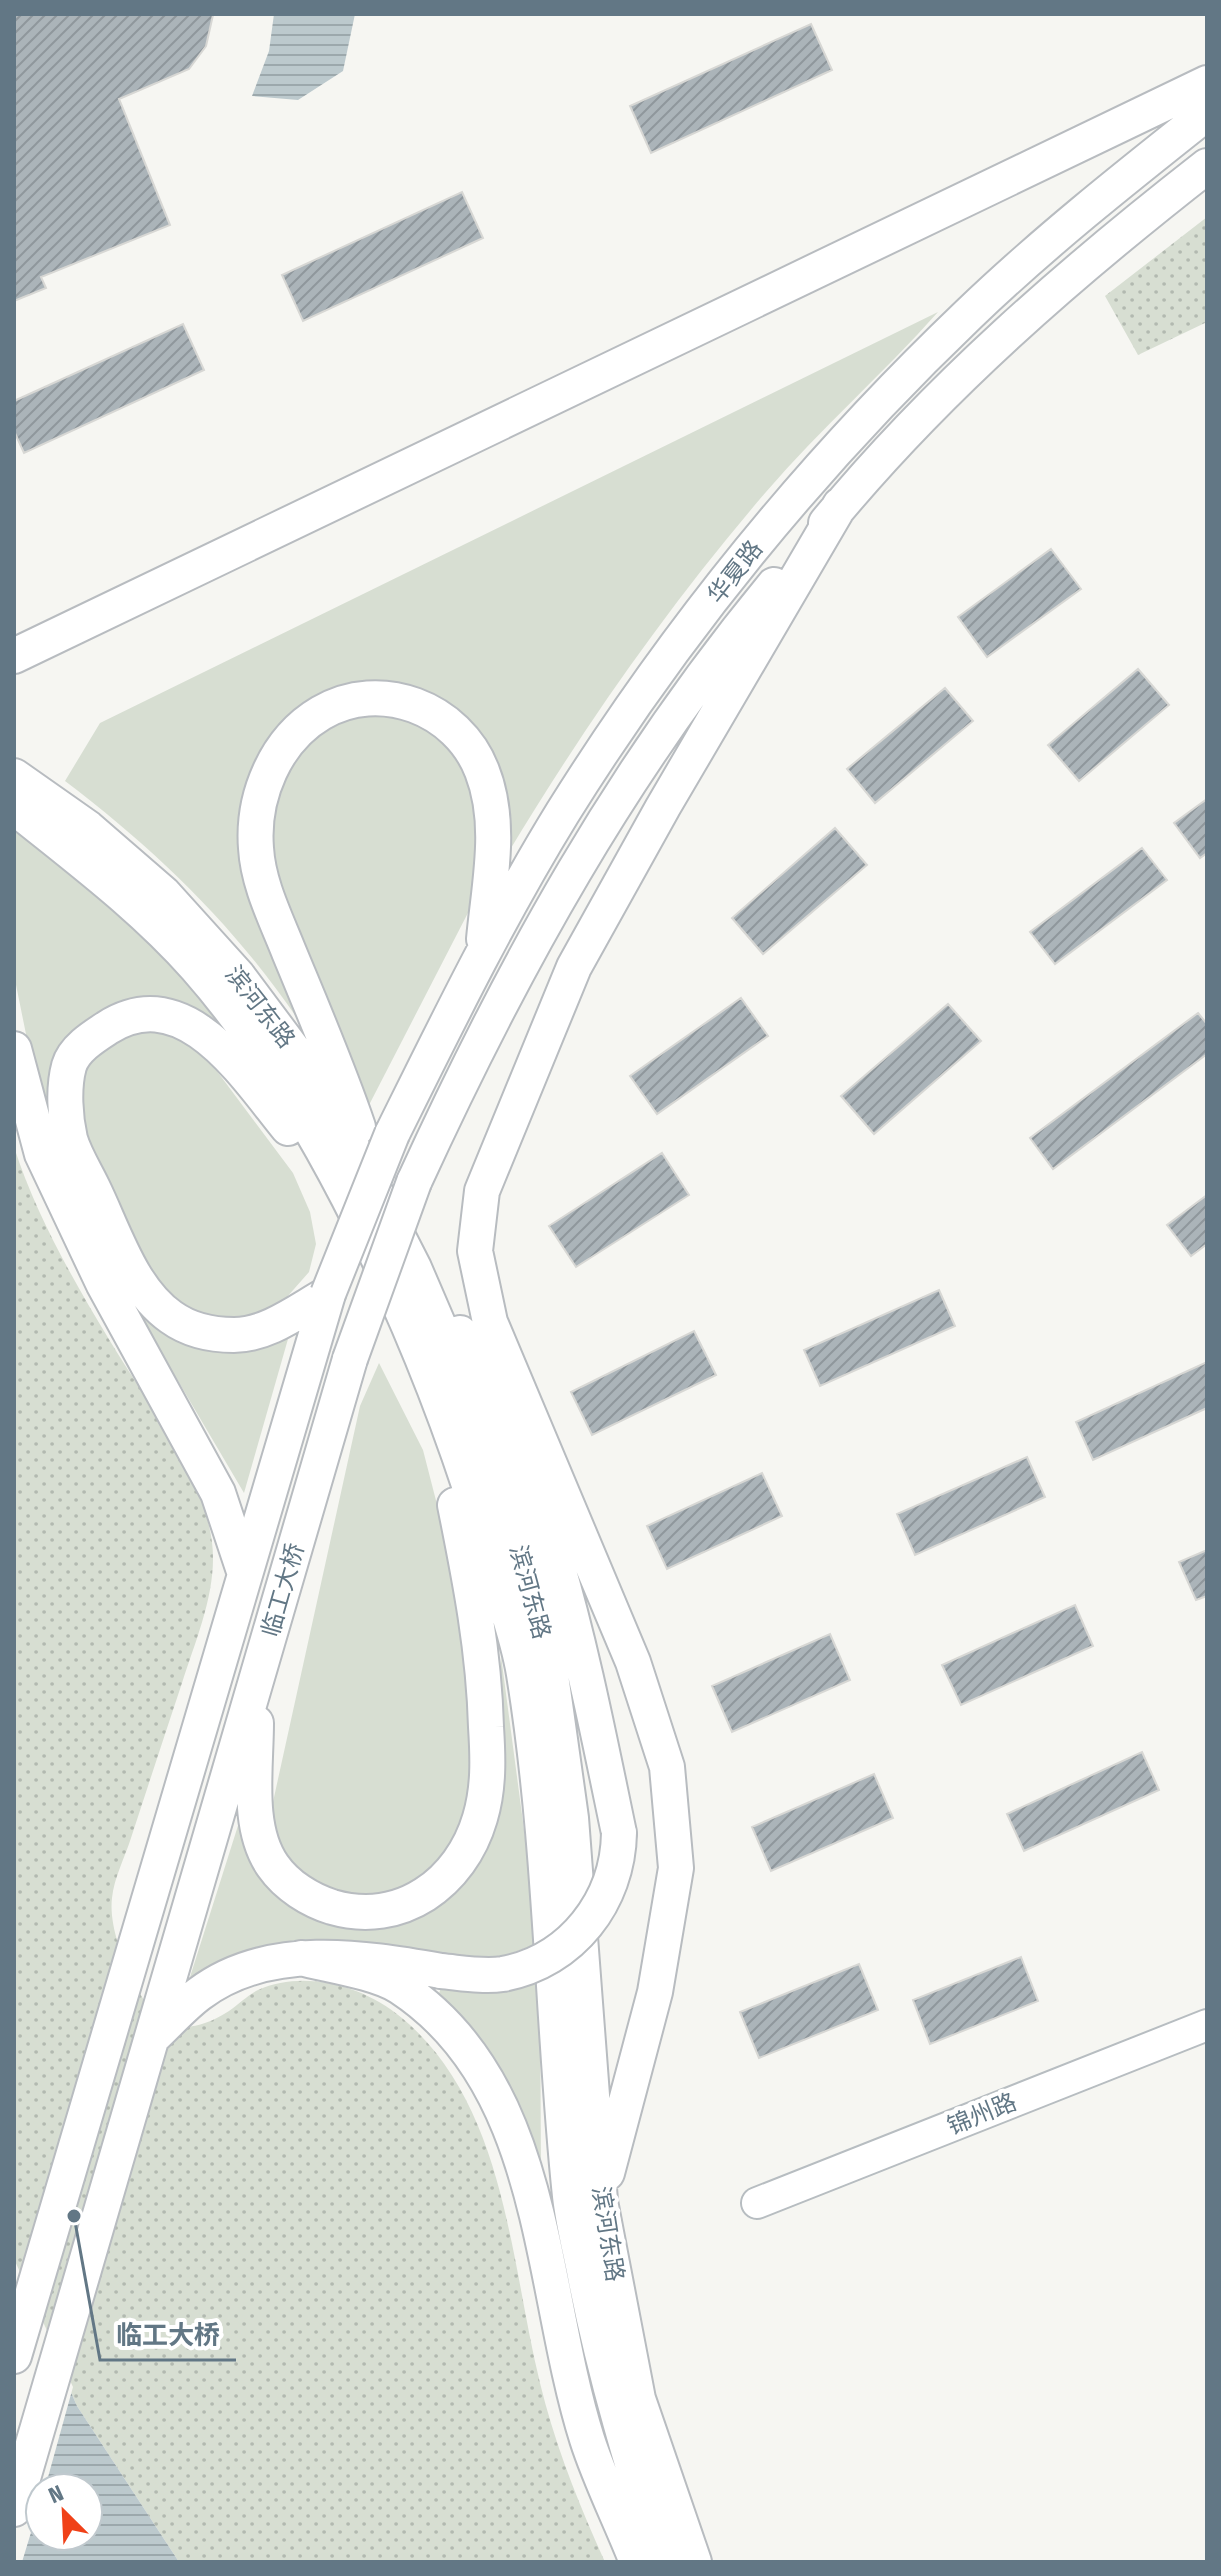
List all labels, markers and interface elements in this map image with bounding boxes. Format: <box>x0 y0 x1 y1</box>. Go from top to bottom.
street label: 华夏路 <box>702 535 768 609</box>
street label: 滨河东路 <box>219 961 301 1053</box>
street label: 临工大桥 <box>256 1540 310 1640</box>
street label: 滨河东路 <box>504 1542 556 1642</box>
street label: 锦州路 <box>943 2088 1021 2140</box>
street label: 滨河东路 <box>587 2184 629 2284</box>
callout: 临工大桥 <box>100 2310 236 2360</box>
text: 临工大桥 <box>116 2320 220 2351</box>
north arrow <box>24 2472 104 2552</box>
text: N <box>45 2479 68 2509</box>

